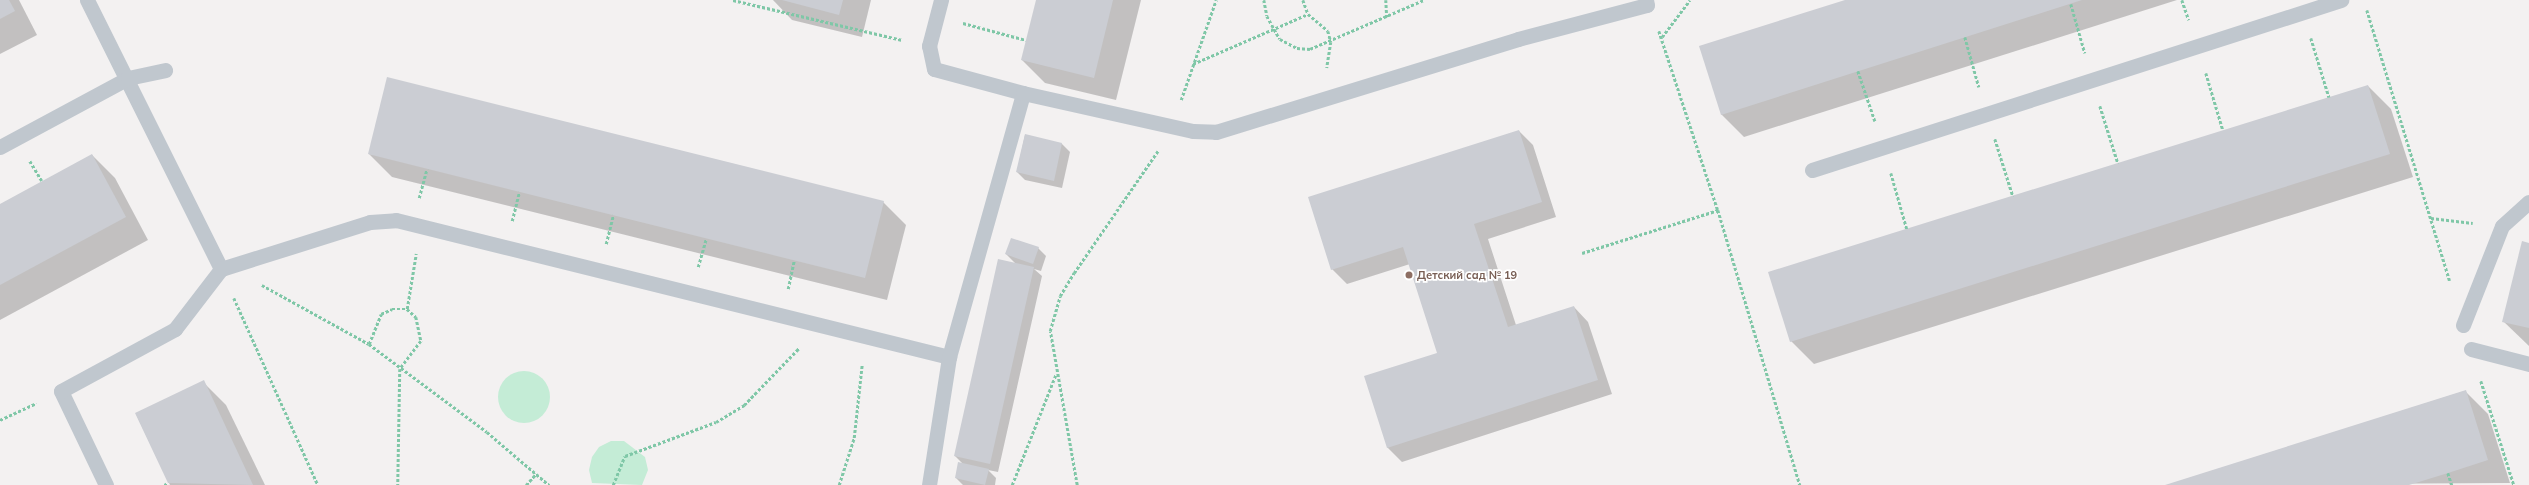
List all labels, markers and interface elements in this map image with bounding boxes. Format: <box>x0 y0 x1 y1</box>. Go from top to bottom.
place label: Детский сад № 19 <box>1417 268 1517 282</box>
marker: Детский сад № 19 <box>1404 270 1414 280</box>

